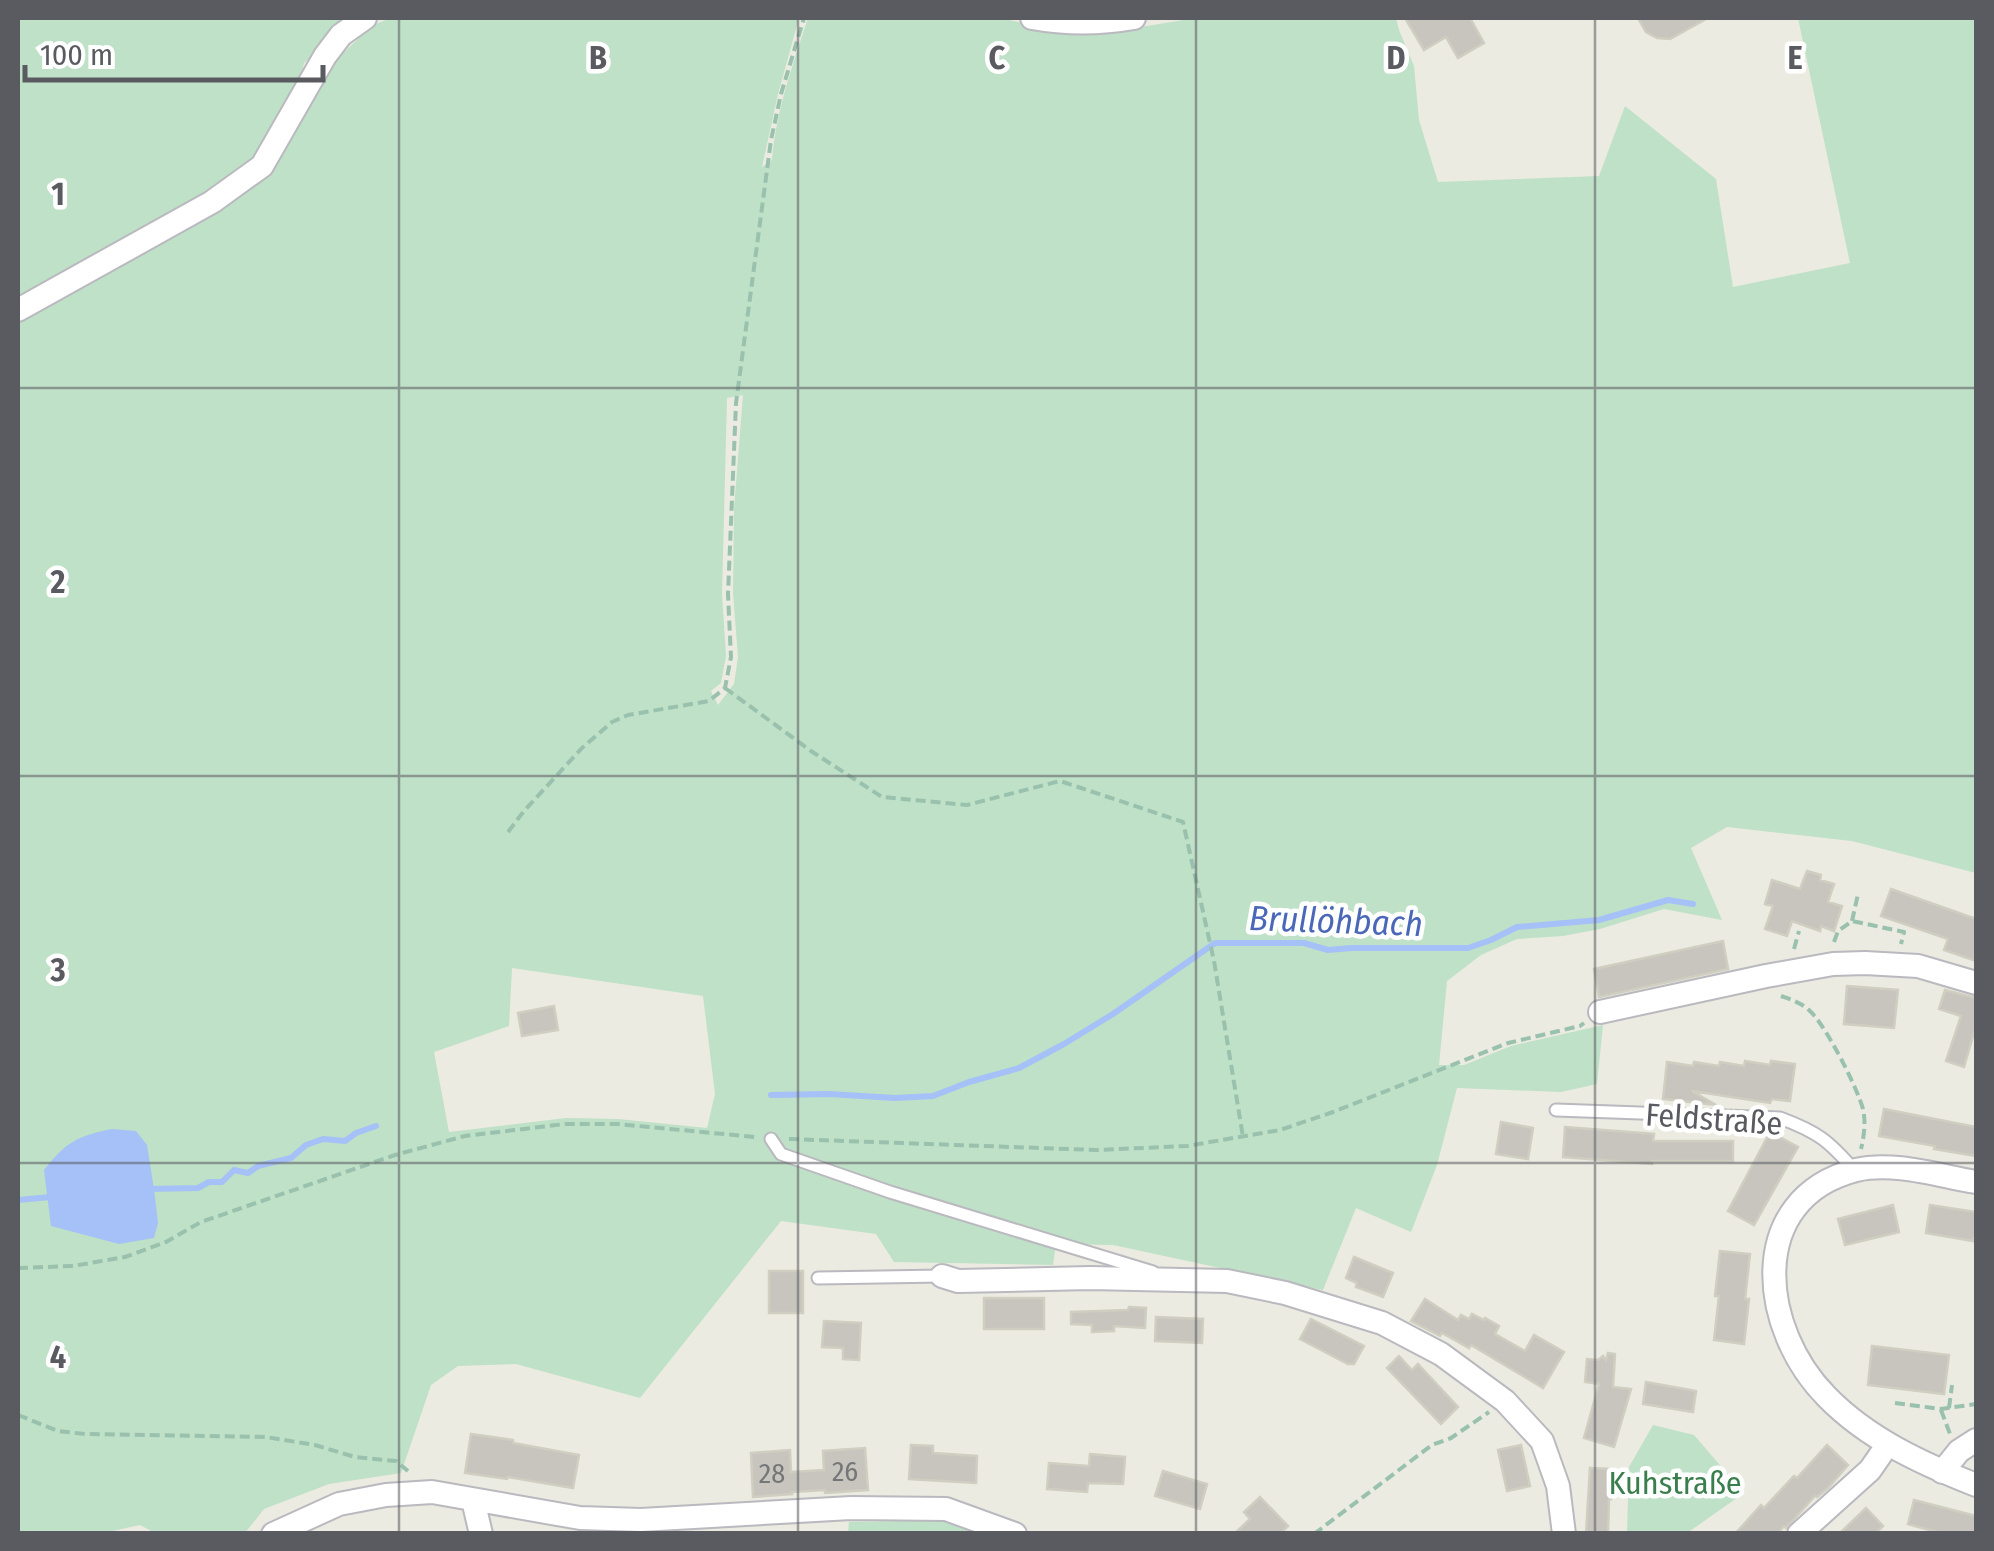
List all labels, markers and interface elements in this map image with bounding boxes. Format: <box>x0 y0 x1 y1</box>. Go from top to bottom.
scale bar <box>25 20 322 82</box>
text: 100 m <box>40 37 113 73</box>
text: B <box>589 39 607 77</box>
text: C <box>989 39 1006 77</box>
text: D <box>1386 39 1406 77</box>
text: E <box>1787 39 1803 77</box>
text: 1 <box>51 175 65 213</box>
text: 2 <box>50 563 66 601</box>
water label: Brullöhbach <box>1248 897 1424 945</box>
text: 3 <box>49 951 66 989</box>
street label: Feldstraße <box>1644 1095 1784 1143</box>
text: 4 <box>50 1338 66 1376</box>
house number: 26 <box>832 1455 858 1488</box>
house number: 28 <box>759 1457 785 1490</box>
park label: Kuhstraße <box>1608 1464 1742 1502</box>

